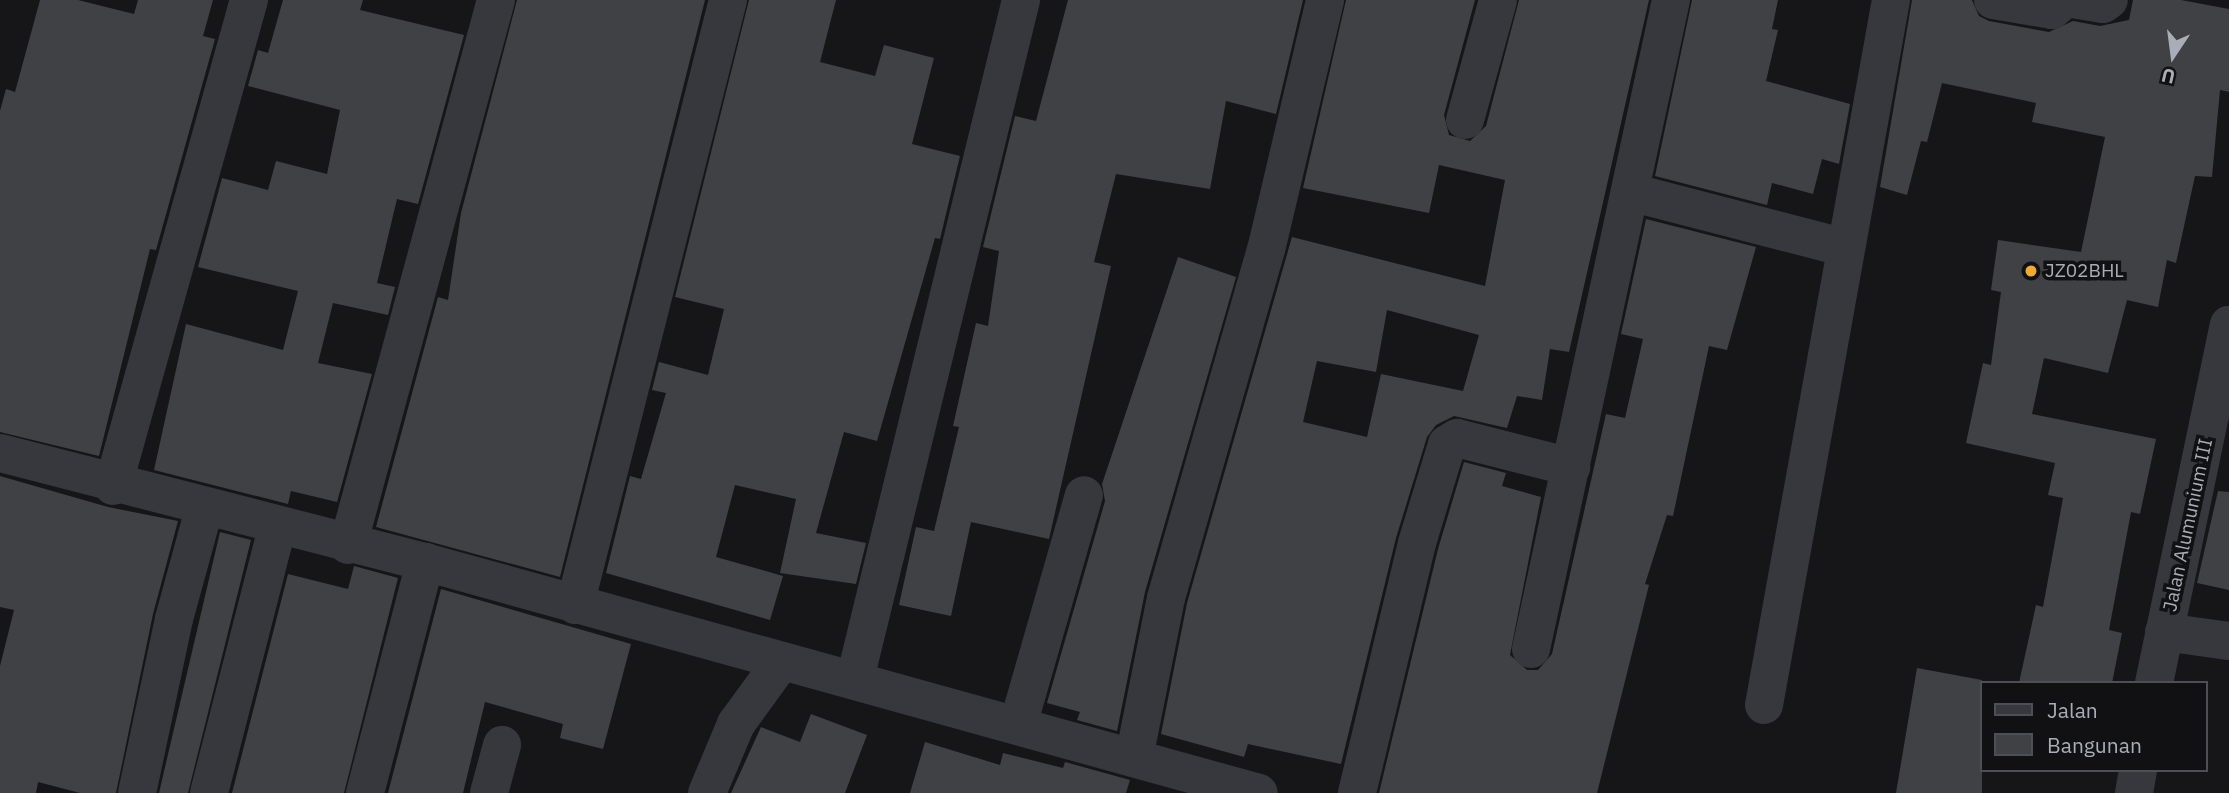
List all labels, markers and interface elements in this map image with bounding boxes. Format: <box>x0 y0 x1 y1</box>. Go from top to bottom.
north arrow <box>2138 21 2208 91</box>
text: U <box>2159 63 2177 90</box>
place label: JZ02BHL <box>2045 260 2124 282</box>
marker: JZ02BHL <box>2023 263 2039 279</box>
street label: Jalan Alumunium III <box>2159 436 2217 614</box>
legend <box>1980 681 2208 772</box>
text: Jalan <box>2047 696 2098 724</box>
text: Bangunan <box>2047 731 2142 759</box>

